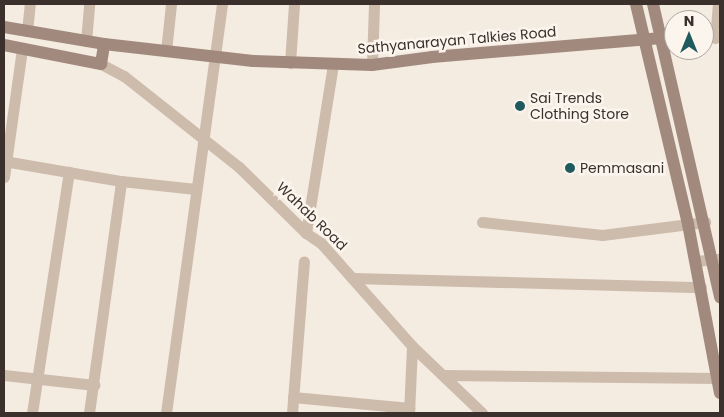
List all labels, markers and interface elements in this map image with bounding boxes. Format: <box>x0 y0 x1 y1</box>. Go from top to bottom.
north arrow <box>664 10 714 60</box>
text: N <box>684 11 694 31</box>
street label: Sathyanarayan Talkies Road <box>357 23 557 57</box>
place label: Sai Trends Clothing Store <box>530 90 629 122</box>
marker: Sai Trends Clothing Store <box>514 100 526 112</box>
place label: Pemmasani <box>580 160 664 176</box>
marker: Pemmasani <box>564 162 576 174</box>
street label: Wahab Road <box>273 178 351 254</box>

